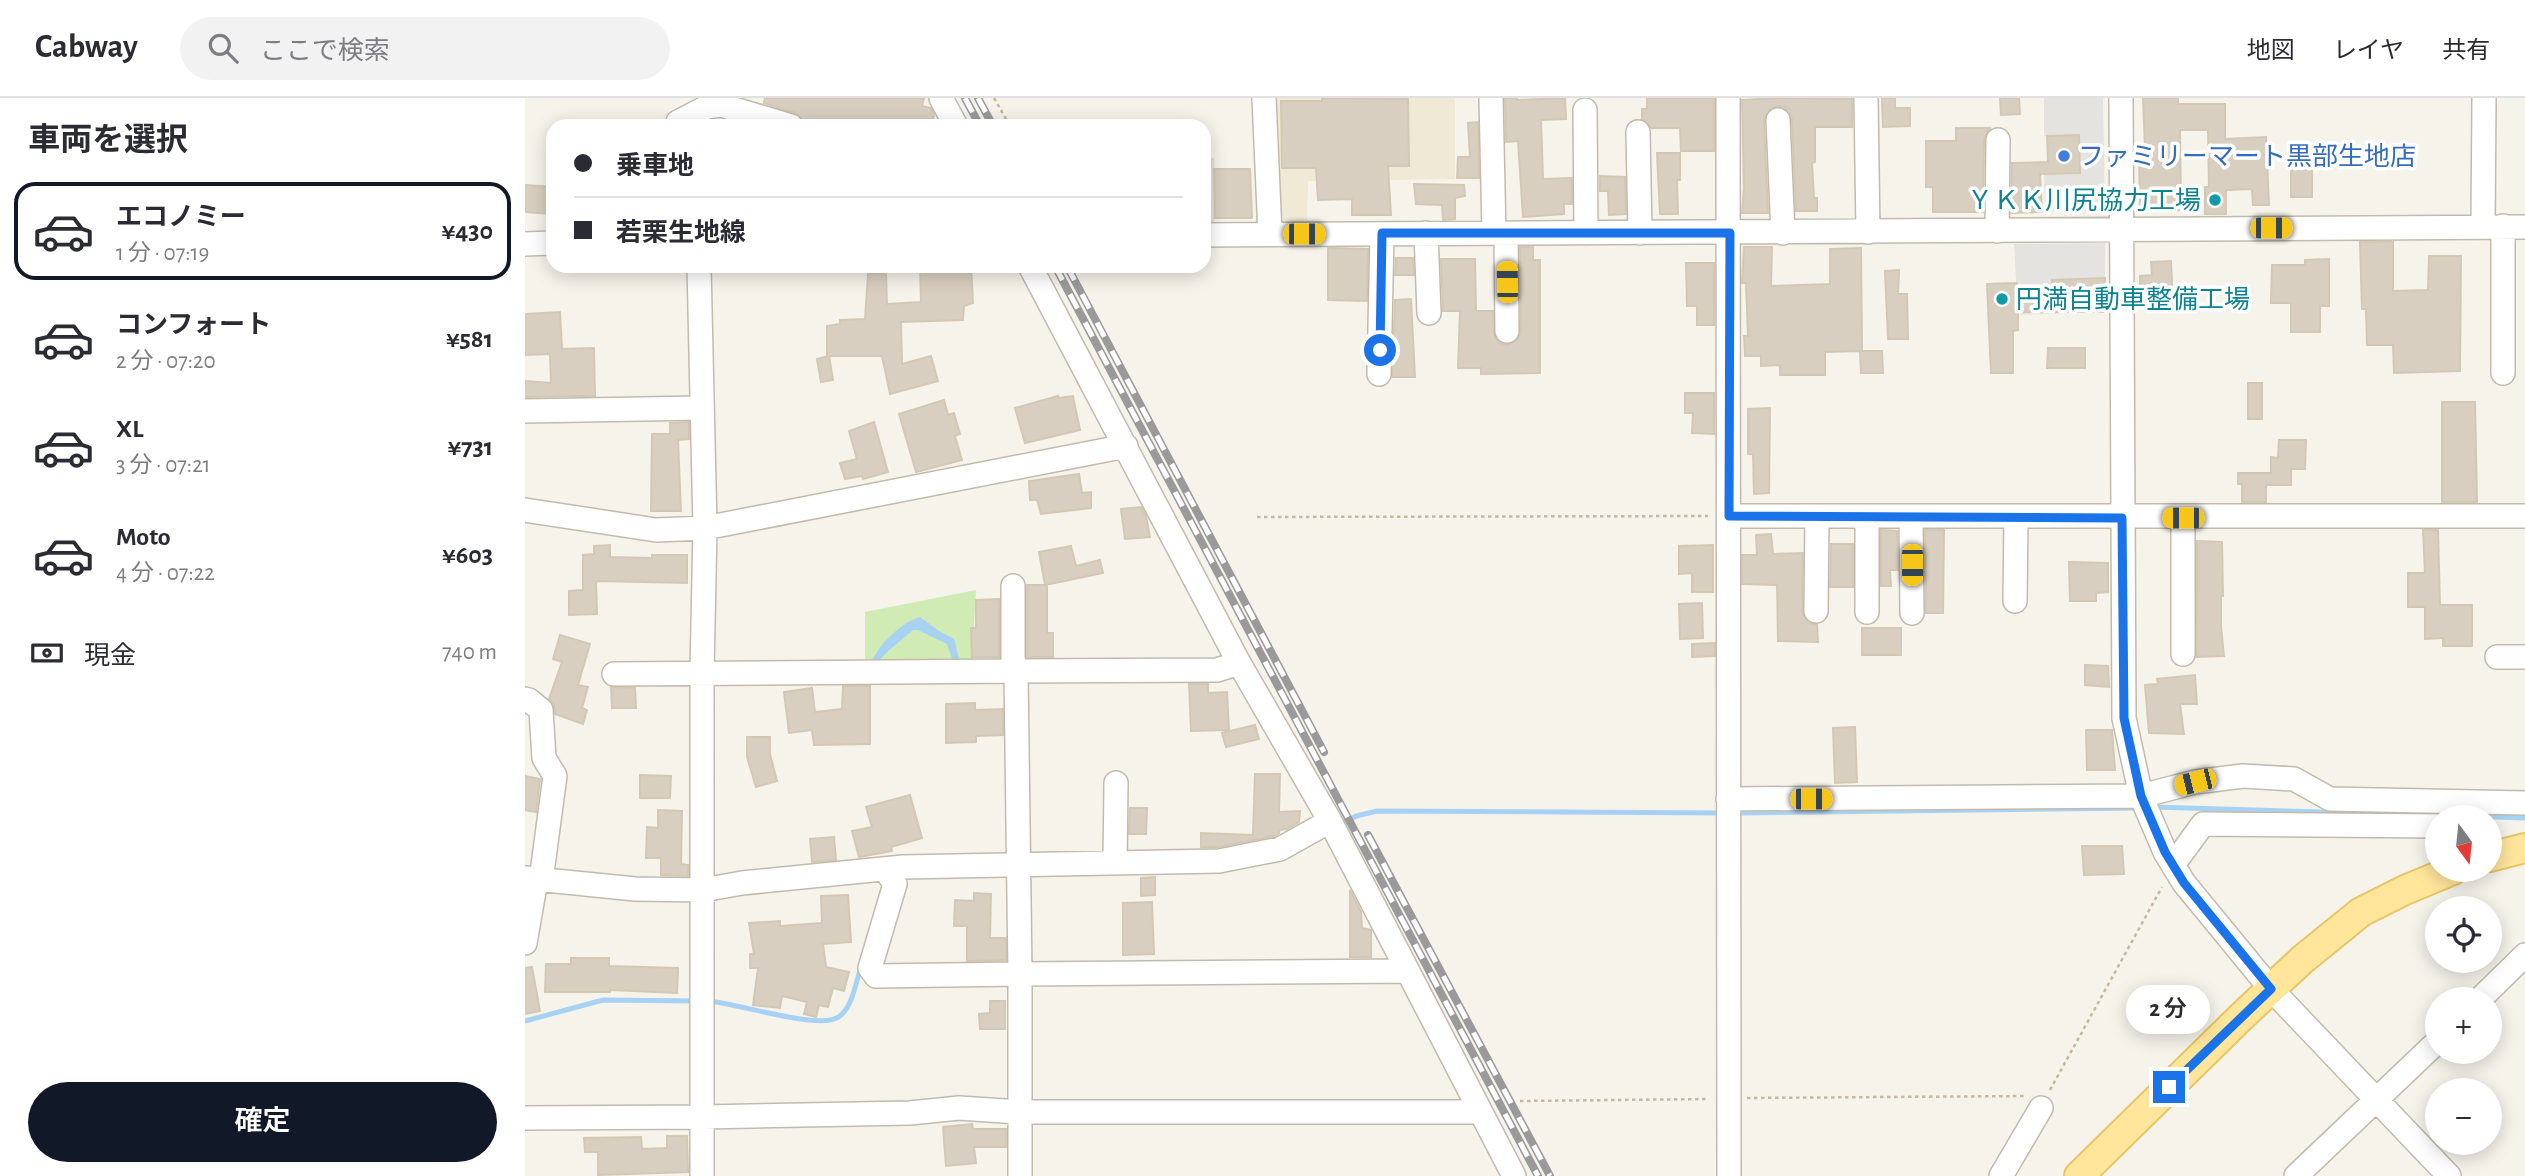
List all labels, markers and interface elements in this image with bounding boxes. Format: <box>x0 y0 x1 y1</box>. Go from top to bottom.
search box <box>180 17 670 80</box>
icon: search <box>204 29 242 67</box>
text: Cabway <box>35 31 138 64</box>
text: ここで検索 <box>260 38 390 64</box>
text: 地図 <box>2247 39 2295 63</box>
text: レイヤ <box>2333 39 2404 63</box>
text: 共有 <box>2442 39 2490 63</box>
text: 車両を選択 <box>28 124 188 156</box>
place label: ファミリーマート黒部生地店 <box>2078 143 2416 170</box>
marker: ファミリーマート黒部生地店 <box>2056 148 2072 164</box>
text: 乗車地 <box>616 153 694 179</box>
place label: ＹＫＫ川尻協力工場 <box>1967 187 2201 214</box>
marker: ＹＫＫ川尻協力工場 <box>2207 192 2223 208</box>
icon: car <box>32 200 95 263</box>
text: エコノミー <box>116 204 246 230</box>
text: ¥430 <box>441 218 493 244</box>
car <box>2251 218 2293 239</box>
text: 若栗生地線 <box>616 220 746 246</box>
car <box>1284 224 1326 245</box>
text: 1 分 · 07:19 <box>116 242 209 265</box>
car <box>1497 261 1518 303</box>
place label: 円満自動車整備工場 <box>2016 285 2250 313</box>
marker: 円満自動車整備工場 <box>1994 291 2010 307</box>
icon: car <box>32 308 95 371</box>
text: コンフォート <box>116 312 271 338</box>
text: ¥581 <box>446 326 493 352</box>
route start <box>1364 334 1396 366</box>
text: 2 分 · 07:20 <box>116 350 216 373</box>
icon: car <box>32 416 95 479</box>
text: XL <box>116 416 143 442</box>
text: ¥731 <box>448 434 493 460</box>
text: 3 分 · 07:21 <box>116 454 211 477</box>
car <box>2163 508 2205 529</box>
icon: car <box>32 524 95 587</box>
text: Moto <box>116 524 171 550</box>
text: ¥603 <box>442 542 493 568</box>
car <box>1902 544 1923 586</box>
text: 4 分 · 07:22 <box>116 562 215 585</box>
icon: cash <box>28 634 66 672</box>
text: 740 m <box>442 641 497 664</box>
text: 現金 <box>84 643 136 669</box>
car <box>2173 767 2218 797</box>
car <box>1791 789 1833 810</box>
north arrow <box>2425 805 2503 882</box>
map controls <box>2425 805 2502 1155</box>
button: locate <box>2425 896 2502 973</box>
callout: 2 分 <box>2127 986 2211 1034</box>
button: + <box>2425 987 2502 1064</box>
text: 2 分 <box>2149 998 2187 1021</box>
route end <box>2153 1071 2185 1103</box>
button: − <box>2425 1078 2502 1155</box>
button: 確定 <box>28 1082 497 1162</box>

